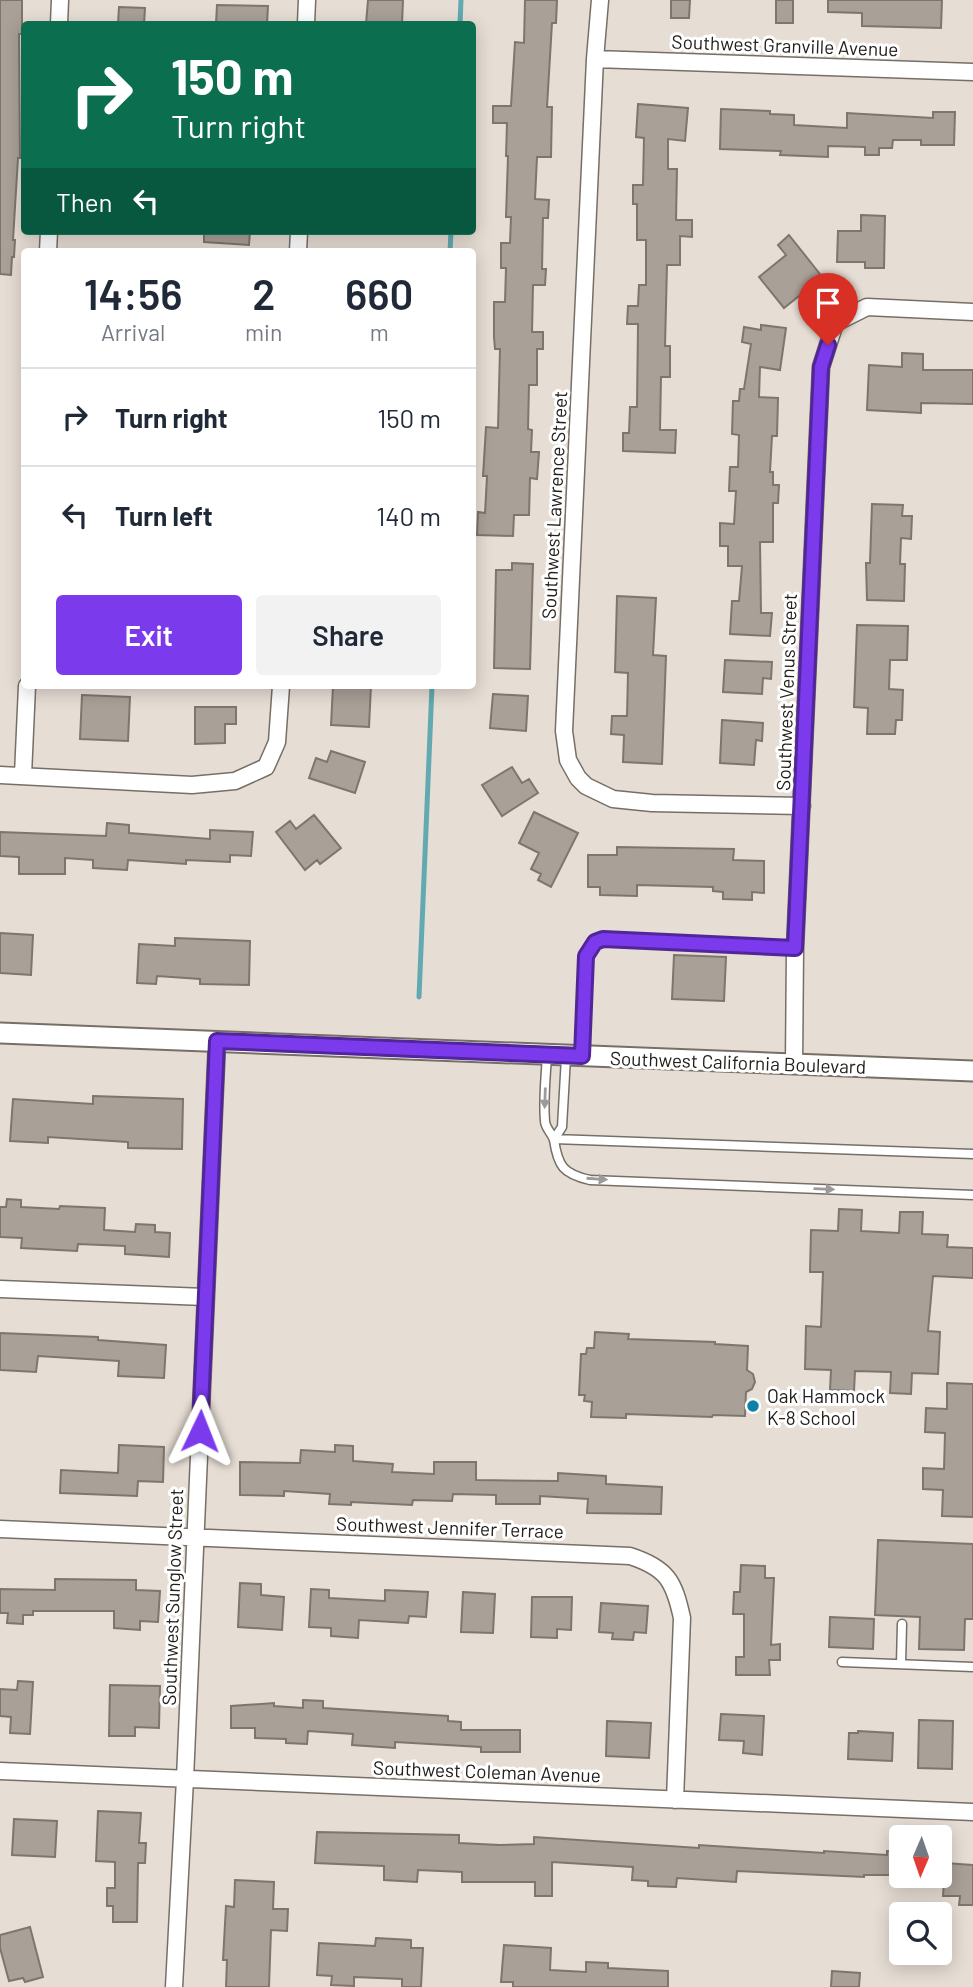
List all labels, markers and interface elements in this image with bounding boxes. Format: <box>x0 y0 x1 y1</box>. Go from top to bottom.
street label: Southwest Granville Avenue <box>671 30 899 60</box>
text: 150 m <box>171 46 293 105</box>
icon: right <box>56 49 147 140</box>
text: Turn right <box>171 106 306 144</box>
icon: left <box>127 182 165 220</box>
text: Then <box>56 186 113 217</box>
text: 14:56 <box>84 268 182 318</box>
text: 2 <box>252 268 275 318</box>
text: 660 <box>345 268 413 318</box>
pin <box>798 273 858 345</box>
icon: arrive <box>809 284 847 322</box>
text: Arrival <box>101 318 165 346</box>
text: min <box>245 318 282 346</box>
text: m <box>370 318 389 346</box>
street label: Southwest Lawrence Street <box>537 390 571 620</box>
icon: right <box>56 398 94 436</box>
text: Turn right <box>115 402 228 433</box>
text: 150 m <box>377 402 441 433</box>
icon: left <box>56 496 94 534</box>
text: Turn left <box>115 500 213 531</box>
text: 140 m <box>376 500 441 531</box>
street label: Southwest Venus Street <box>771 593 801 791</box>
button: Exit <box>56 595 242 675</box>
button: Share <box>256 595 441 675</box>
street label: Southwest California Boulevard <box>610 1046 866 1078</box>
one-way arrow <box>540 1087 551 1109</box>
one-way arrow <box>586 1174 608 1185</box>
one-way arrow <box>813 1184 835 1195</box>
place label: Oak Hammock K-8 School <box>767 1384 885 1429</box>
position arrow <box>163 1394 237 1468</box>
marker: Oak Hammock K-8 School <box>745 1398 761 1414</box>
street label: Southwest Sunglow Street <box>157 1488 187 1706</box>
street label: Southwest Jennifer Terrace <box>336 1512 564 1542</box>
street label: Southwest Coleman Avenue <box>373 1756 601 1786</box>
north arrow <box>889 1825 952 1888</box>
map controls <box>889 1825 952 1965</box>
button: search <box>889 1902 952 1965</box>

